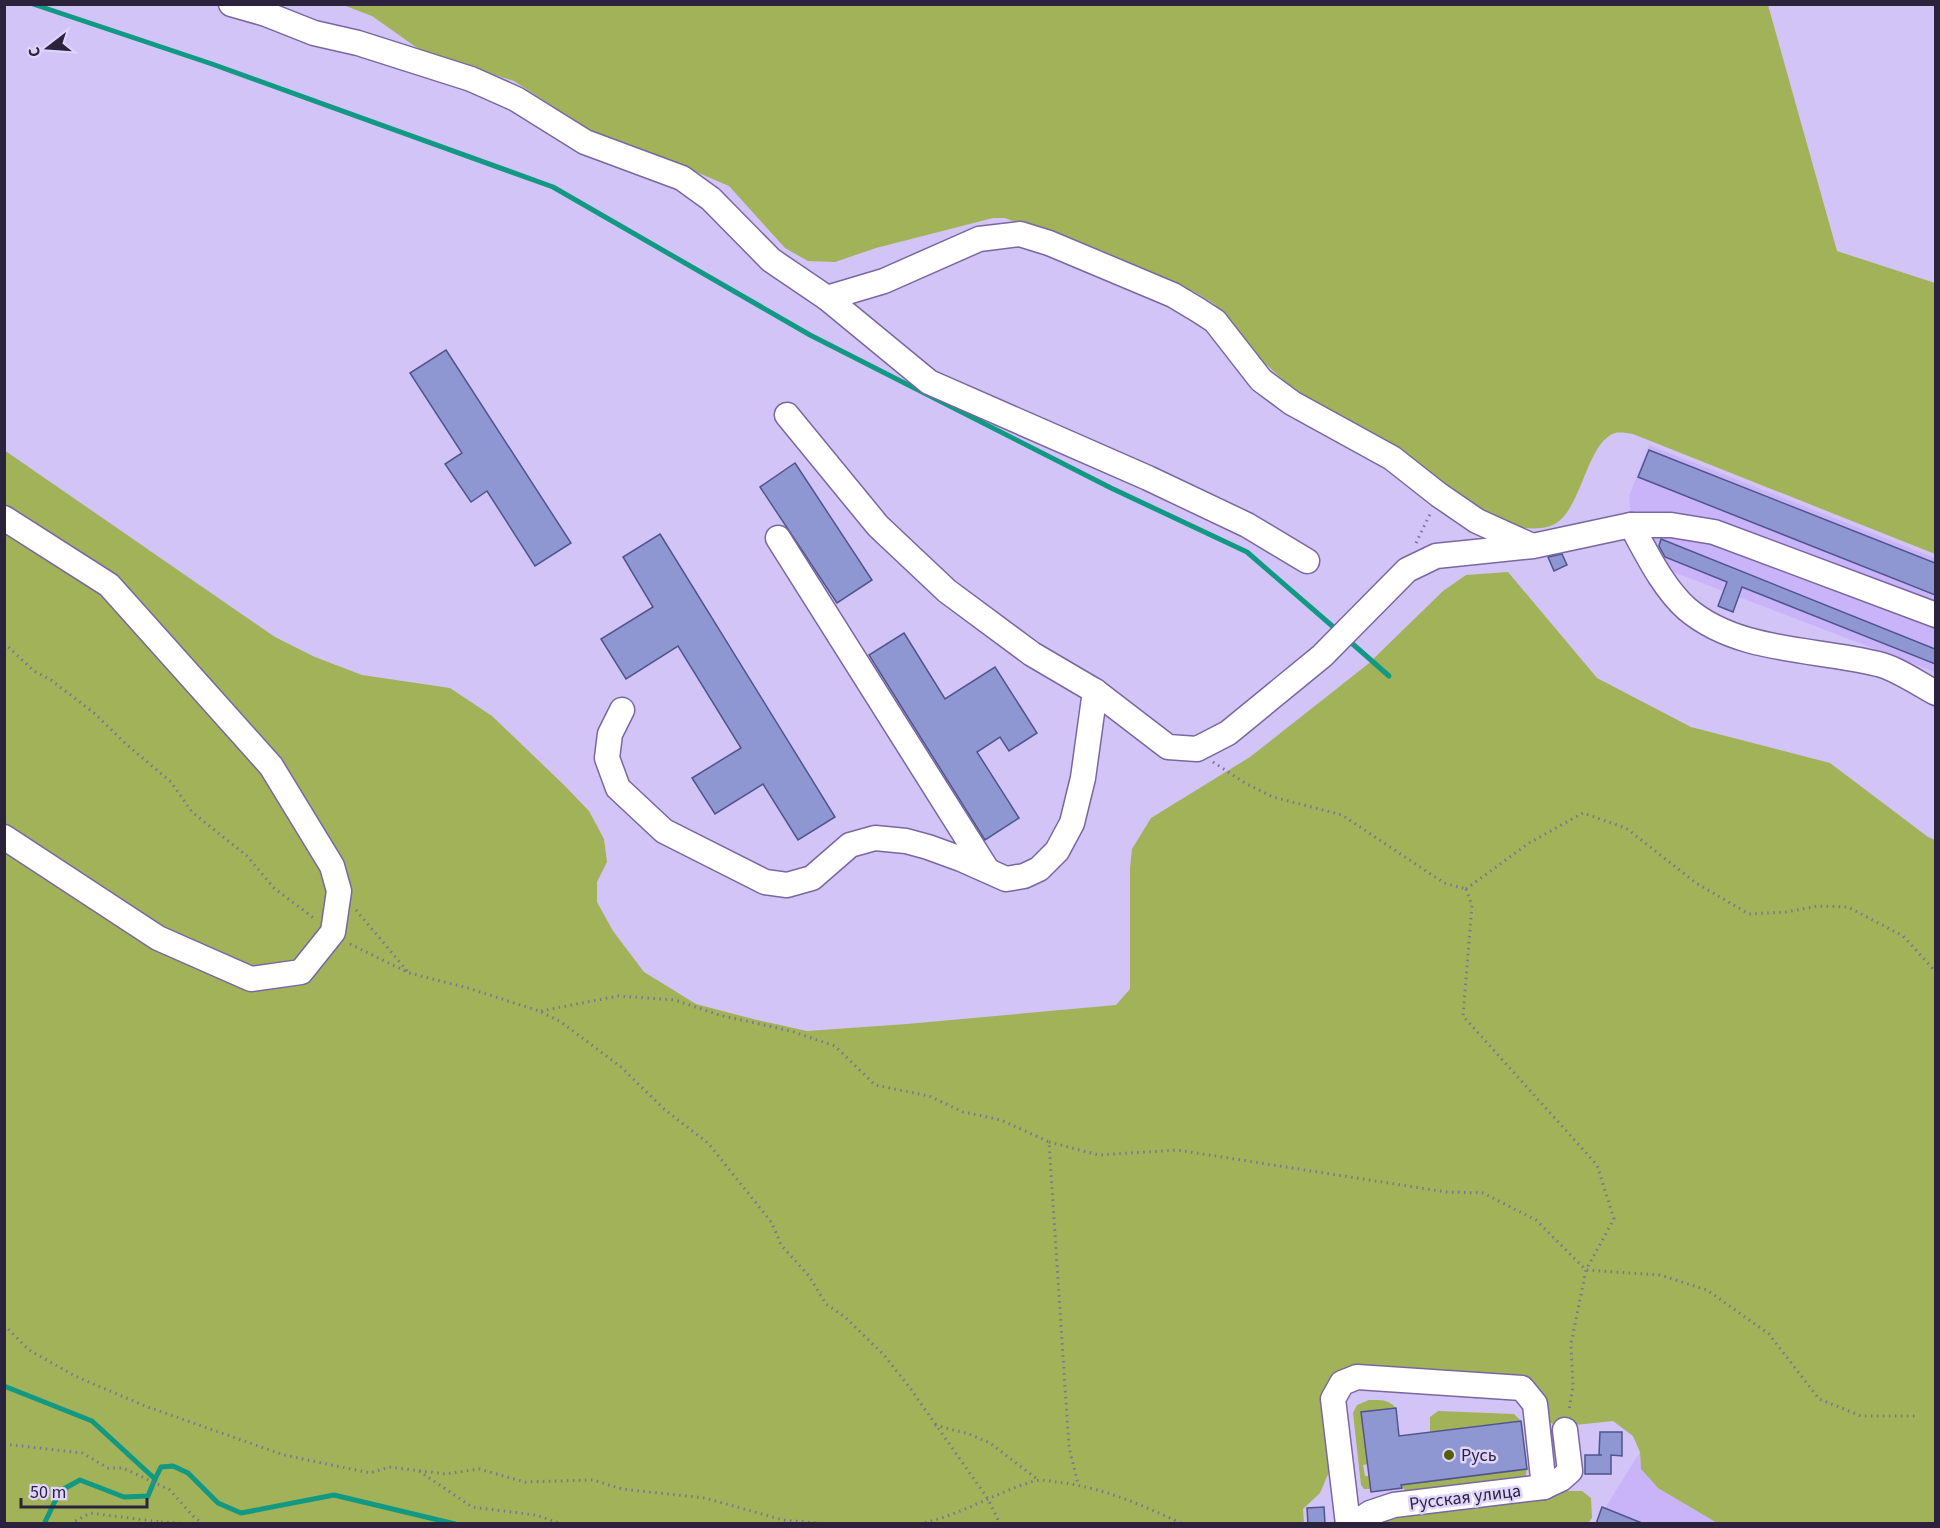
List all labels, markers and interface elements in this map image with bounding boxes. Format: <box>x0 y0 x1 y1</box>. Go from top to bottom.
north arrow <box>18 18 78 78</box>
text: С <box>23 44 46 60</box>
place label: Русь <box>1461 1443 1497 1468</box>
marker: Русь <box>1442 1448 1456 1462</box>
scale bar <box>21 1471 147 1509</box>
street label: Русская улица <box>1408 1478 1522 1517</box>
text: 50 m <box>30 1480 66 1505</box>

